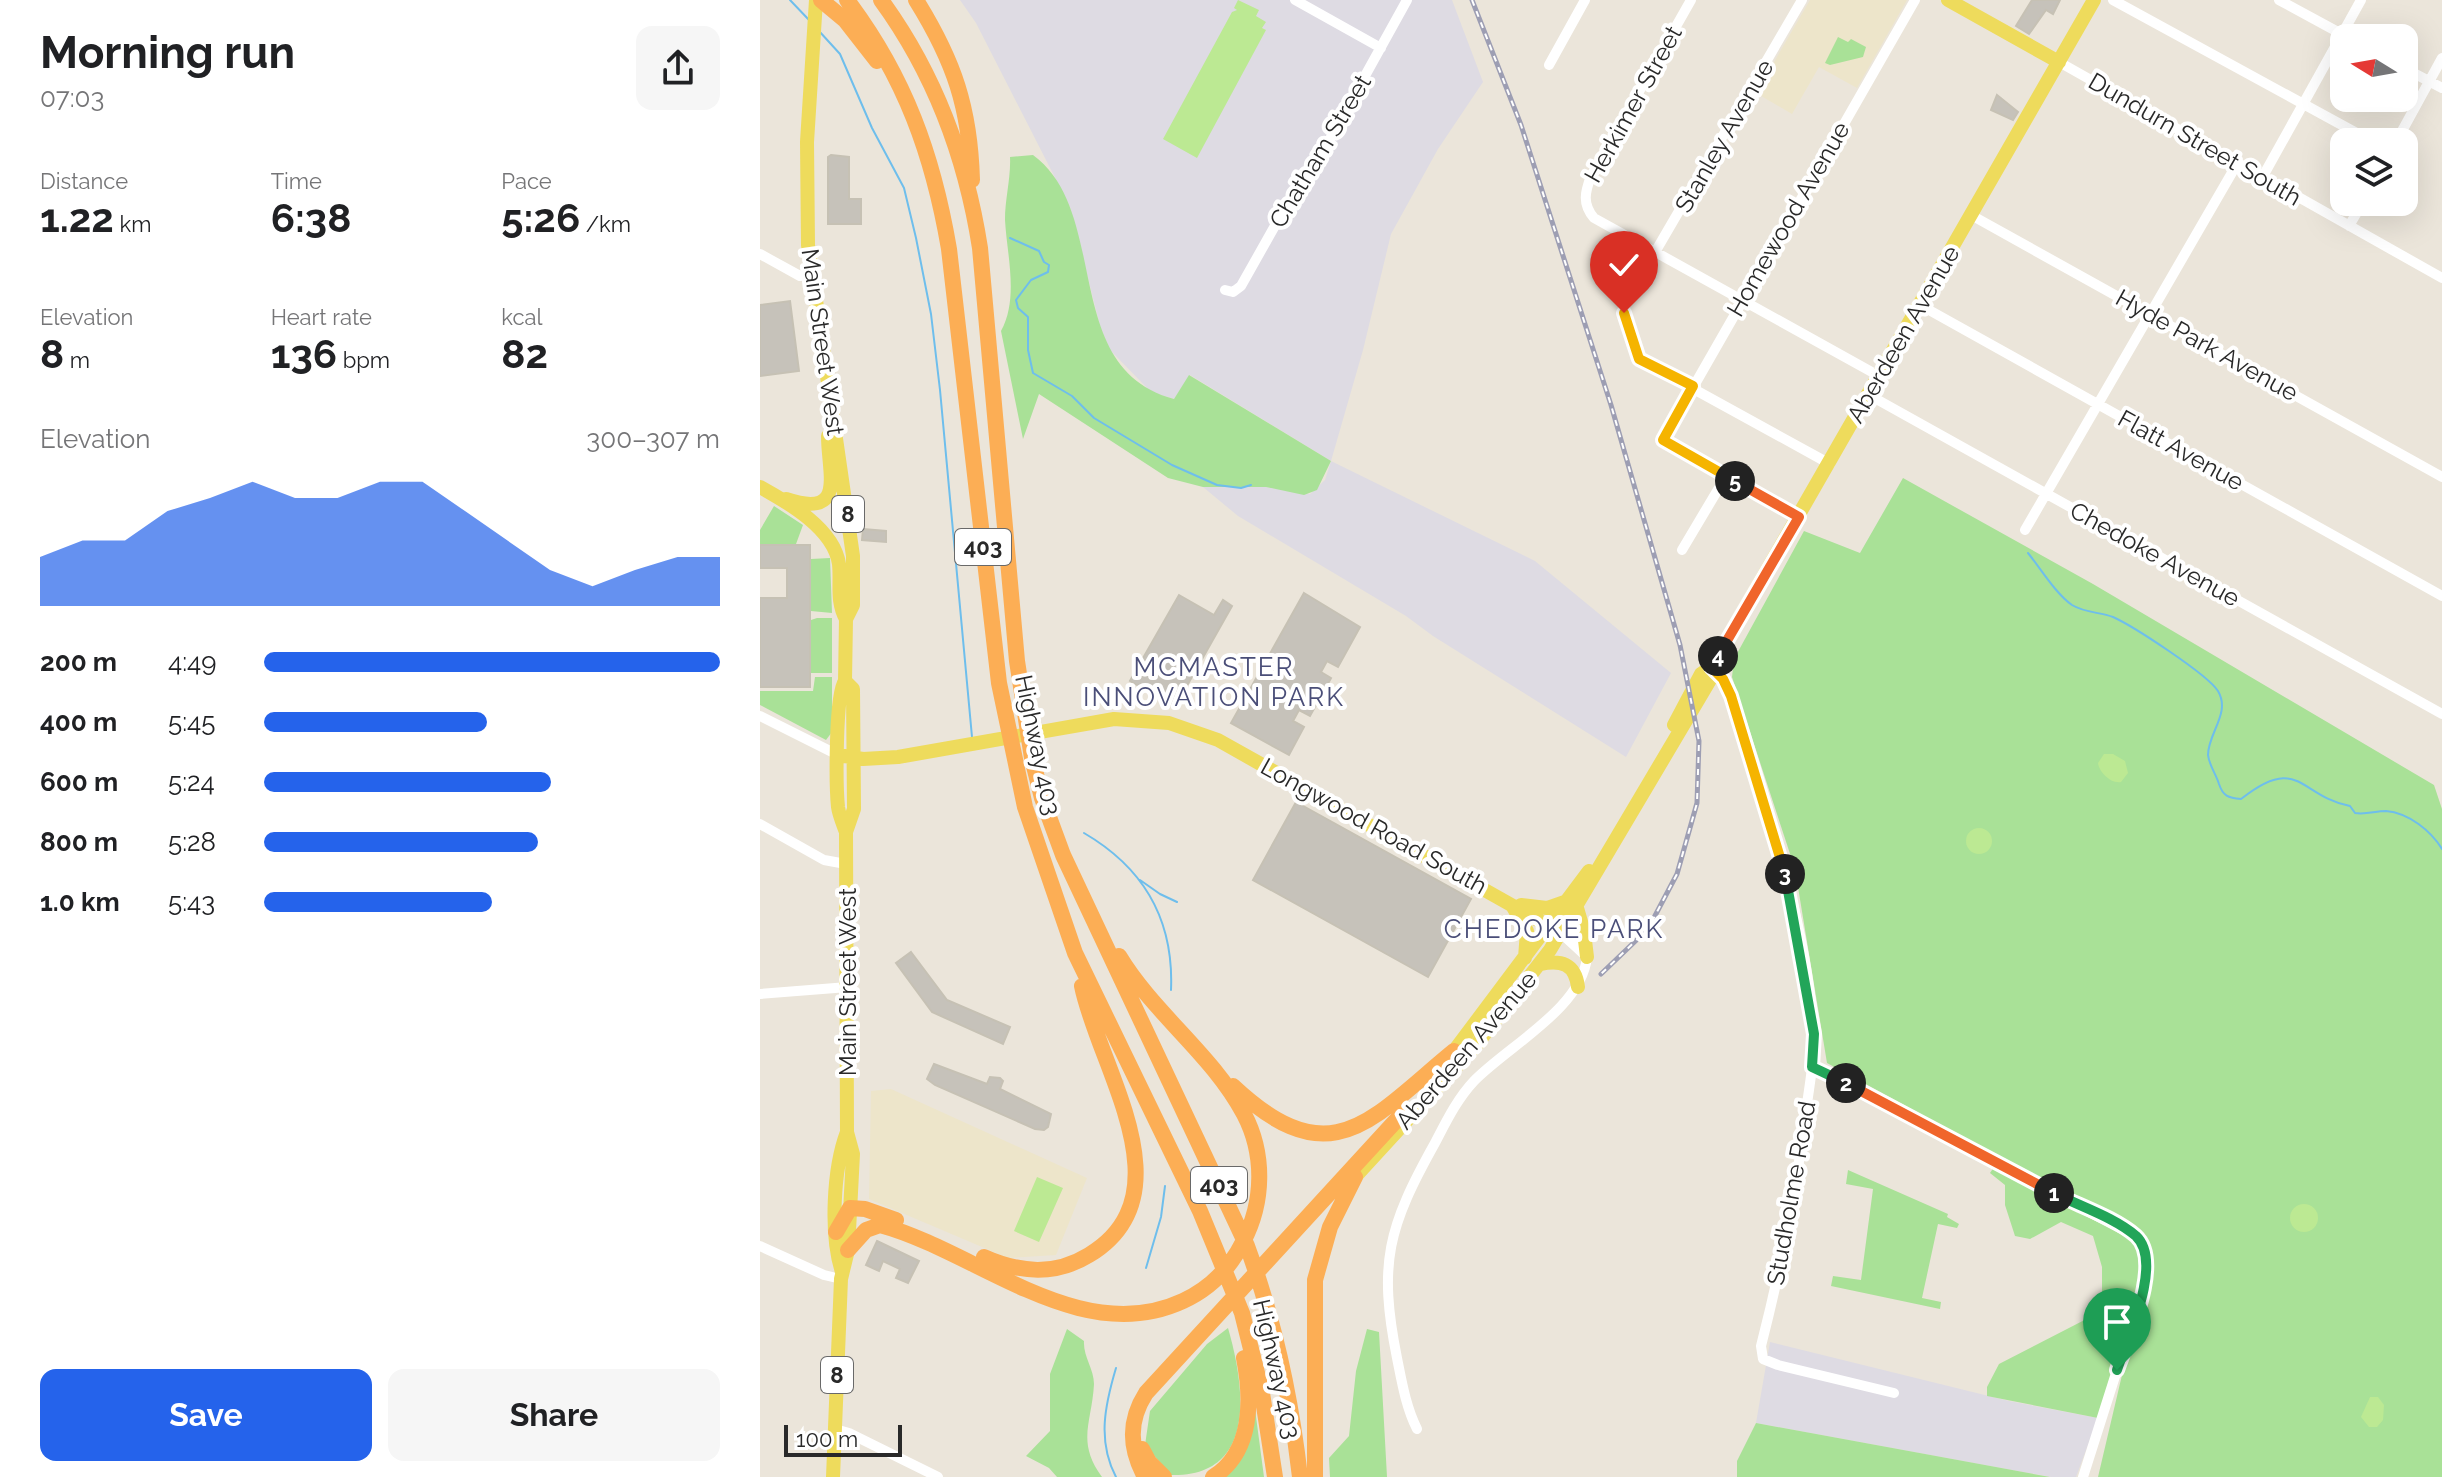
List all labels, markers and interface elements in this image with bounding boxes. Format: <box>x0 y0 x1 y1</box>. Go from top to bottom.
street label: Herkimer Street <box>1578 21 1688 187</box>
north arrow <box>2330 24 2418 112</box>
map controls <box>2330 24 2418 216</box>
button: share <box>636 26 720 110</box>
text: Morning run <box>40 27 295 78</box>
street label: Stanley Avenue <box>1669 54 1779 218</box>
street label: Dundurn Street South <box>2083 66 2307 212</box>
street label: Chatham Street <box>1263 69 1377 233</box>
text: 07:03 <box>40 83 104 113</box>
street label: Homewood Avenue <box>1721 117 1855 321</box>
button: layers <box>2330 128 2418 216</box>
text: Distance <box>40 168 128 194</box>
text: Time <box>271 168 322 194</box>
text: Pace <box>501 168 552 194</box>
text: 1.22 <box>40 194 114 241</box>
text: 6:38 <box>271 194 351 241</box>
text: 5:26 <box>501 194 580 241</box>
text: km <box>114 211 151 237</box>
text: /km <box>580 211 631 237</box>
pin <box>1590 231 1658 313</box>
street label: Aberdeen Avenue <box>1840 240 1966 428</box>
icon: check <box>1602 243 1646 287</box>
street label: Main Street West <box>796 247 850 437</box>
street label: Hyde Park Avenue <box>2111 283 2303 407</box>
text: Elevation <box>40 304 133 330</box>
text: Heart rate <box>271 304 372 330</box>
text: kcal <box>501 304 542 330</box>
text: 8 <box>40 330 64 377</box>
text: 136 <box>271 330 337 377</box>
text: 82 <box>501 330 548 377</box>
text: m <box>64 347 90 373</box>
text: bpm <box>337 347 390 373</box>
street label: Flatt Avenue <box>2113 404 2249 496</box>
text: Elevation <box>40 424 150 454</box>
text: 300–307 m <box>586 424 720 454</box>
pin: 5 <box>1715 461 1755 501</box>
text: 5 <box>1729 468 1741 494</box>
street label: Chedoke Avenue <box>2065 495 2245 613</box>
road number: 8 <box>832 496 864 532</box>
road number: 403 <box>955 529 1011 565</box>
pin: 4 <box>1698 636 1738 676</box>
text: 4 <box>1712 643 1724 669</box>
text: 200 m <box>40 647 117 677</box>
text: 4:49 <box>168 647 217 677</box>
district label: MCMASTER INNOVATION PARK <box>1083 652 1345 712</box>
street label: Highway 403 <box>1009 672 1067 818</box>
text: 400 m <box>40 707 117 737</box>
text: 5:45 <box>168 707 215 737</box>
street label: Longwood Road South <box>1256 752 1492 900</box>
text: 600 m <box>40 767 118 797</box>
text: 5:24 <box>168 767 215 797</box>
text: 800 m <box>40 827 118 857</box>
text: 5:28 <box>168 827 216 857</box>
pin: 3 <box>1765 854 1805 894</box>
text: 3 <box>1779 861 1791 887</box>
text: 1.0 km <box>40 887 120 917</box>
text: 5:43 <box>168 887 215 917</box>
street label: Main Street West <box>833 888 862 1076</box>
district label: CHEDOKE PARK <box>1444 914 1664 944</box>
street label: Aberdeen Avenue <box>1389 965 1543 1135</box>
pin: 2 <box>1826 1063 1866 1103</box>
text: 2 <box>1840 1070 1852 1096</box>
street label: Studholme Road <box>1761 1099 1821 1287</box>
road number: 403 <box>1191 1167 1247 1203</box>
pin: 1 <box>2034 1173 2074 1213</box>
text: 1 <box>2049 1180 2059 1206</box>
pin <box>2083 1288 2151 1370</box>
street label: Highway 403 <box>1247 1296 1307 1442</box>
icon: arrive <box>2095 1300 2139 1344</box>
road number: 8 <box>821 1357 853 1393</box>
button: Save <box>40 1369 372 1461</box>
button: Share <box>388 1369 720 1461</box>
scale bar <box>784 1421 902 1457</box>
text: 100 m <box>796 1426 858 1452</box>

